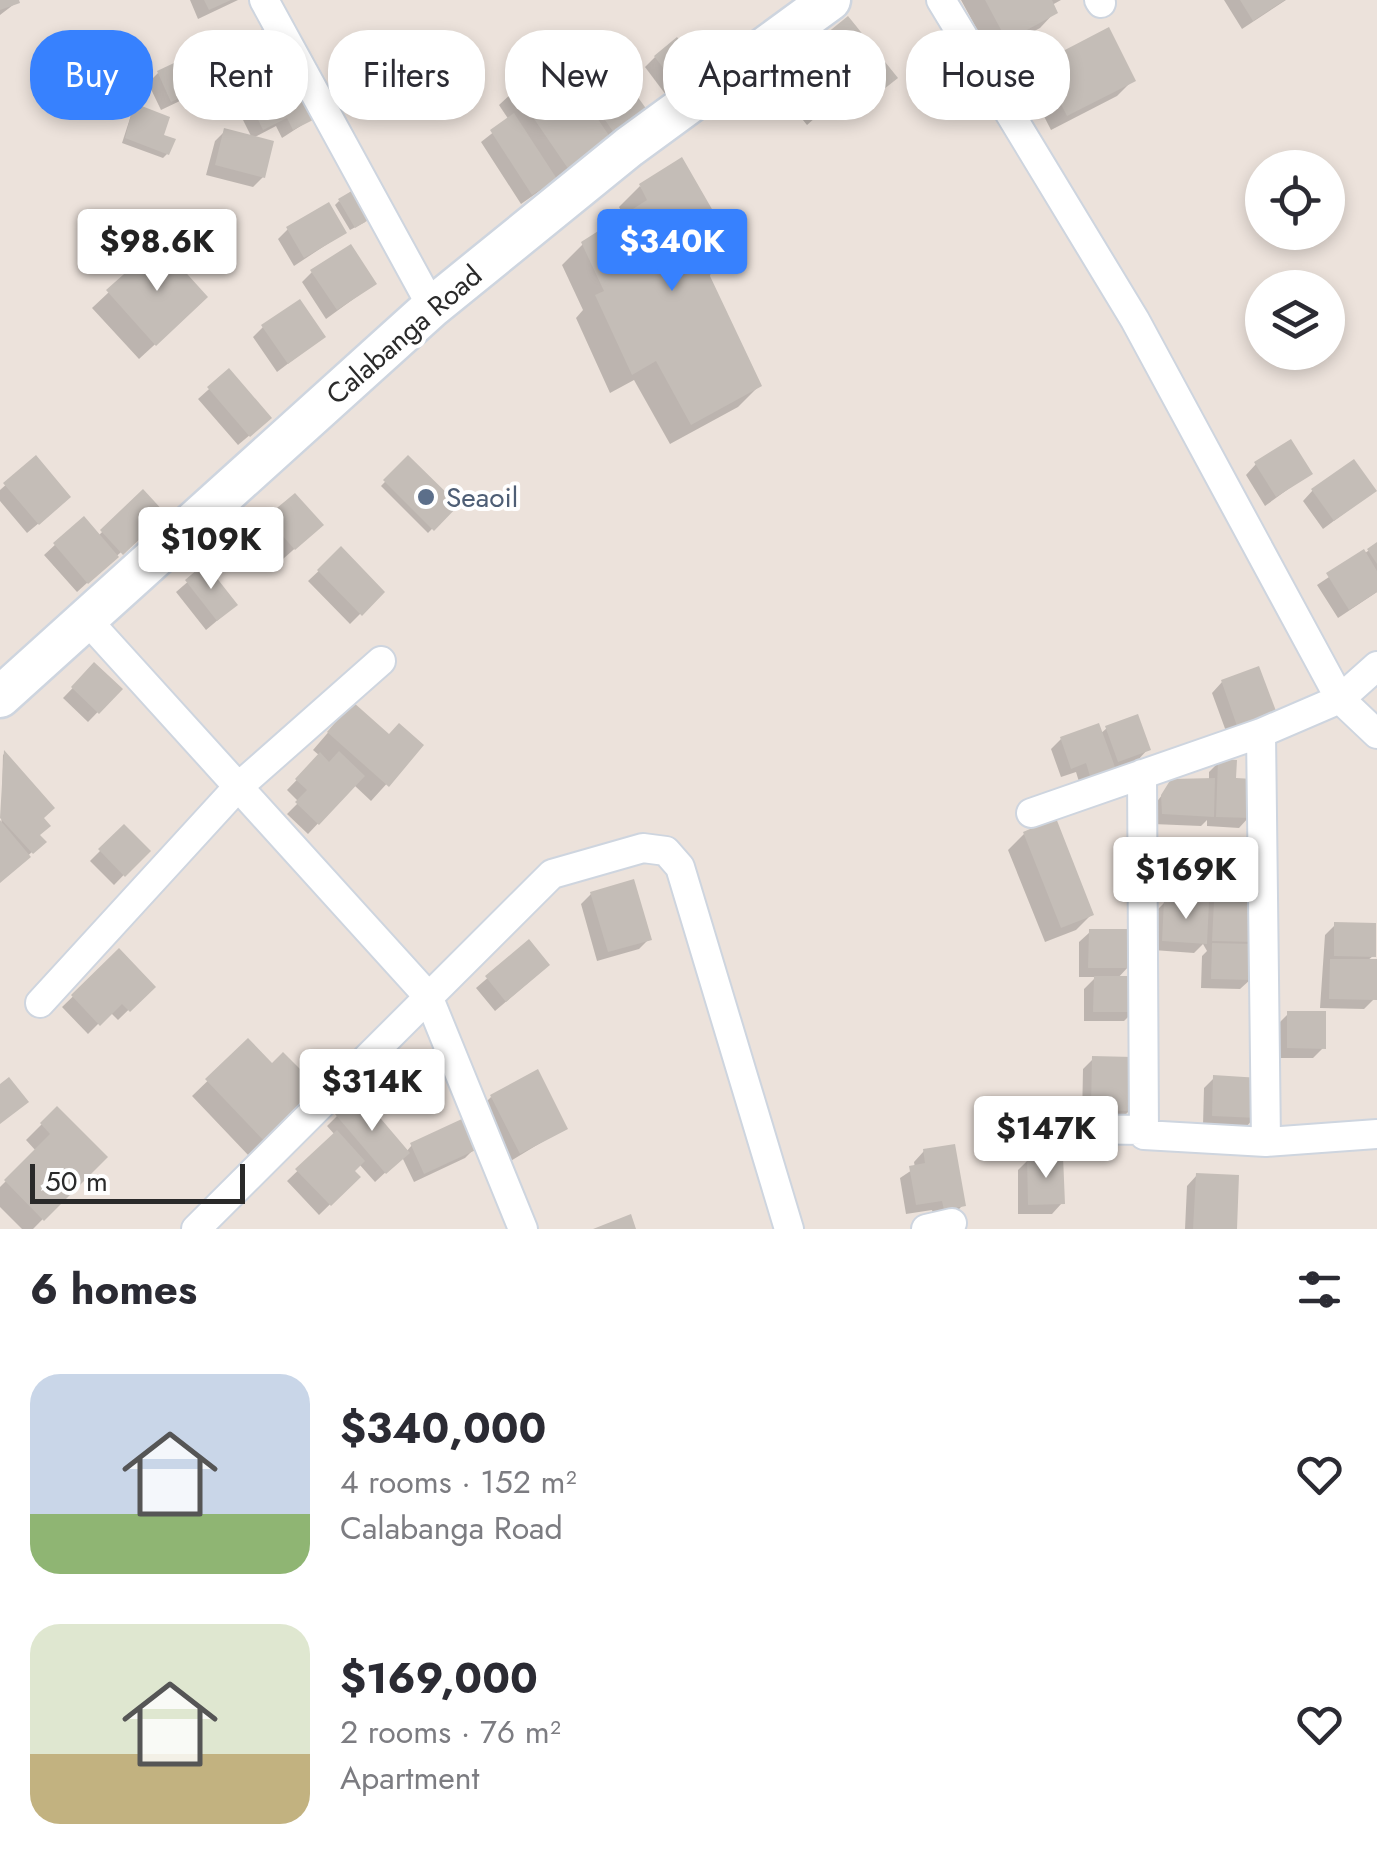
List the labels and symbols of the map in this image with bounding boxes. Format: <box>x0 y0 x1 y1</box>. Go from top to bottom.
pin: $98.6K <box>76 209 238 294</box>
pin: $340K <box>602 209 742 294</box>
street label: Calabanga Road <box>317 256 491 414</box>
place label: Seaoil <box>446 477 518 518</box>
marker: Seaoil <box>415 486 437 508</box>
pin: $109K <box>141 507 281 592</box>
pin: $169K <box>1116 837 1256 922</box>
pin: $314K <box>302 1049 442 1134</box>
pin: $147K <box>976 1096 1116 1181</box>
scale bar <box>30 1159 245 1204</box>

